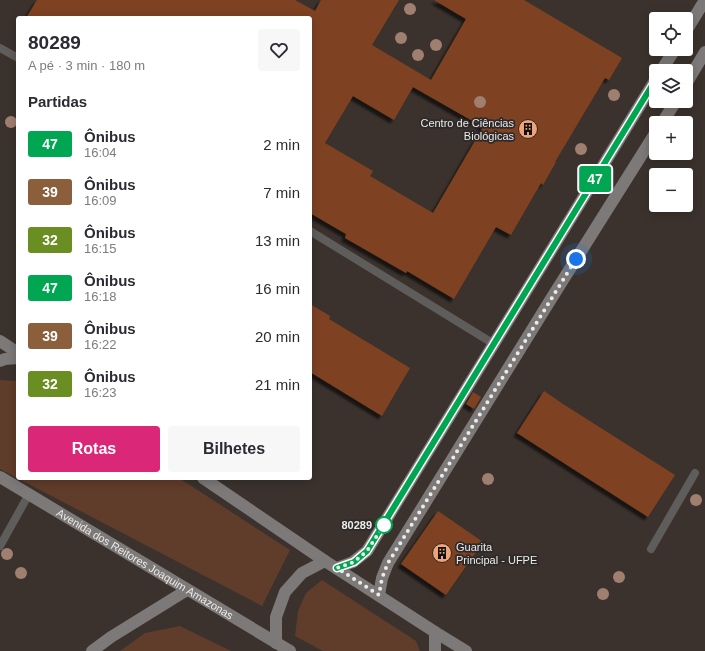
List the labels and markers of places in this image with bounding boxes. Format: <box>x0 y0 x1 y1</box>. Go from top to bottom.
place label: Centro de Ciências Biológicas <box>420 117 514 142</box>
building icon: Centro de Ciências Biológicas <box>517 118 539 140</box>
marker: 80289 <box>375 516 393 534</box>
place label: 80289 <box>341 519 372 531</box>
place label: Guarita Principal - UFPE <box>456 541 537 566</box>
building icon: Guarita Principal - UFPE <box>431 542 453 564</box>

